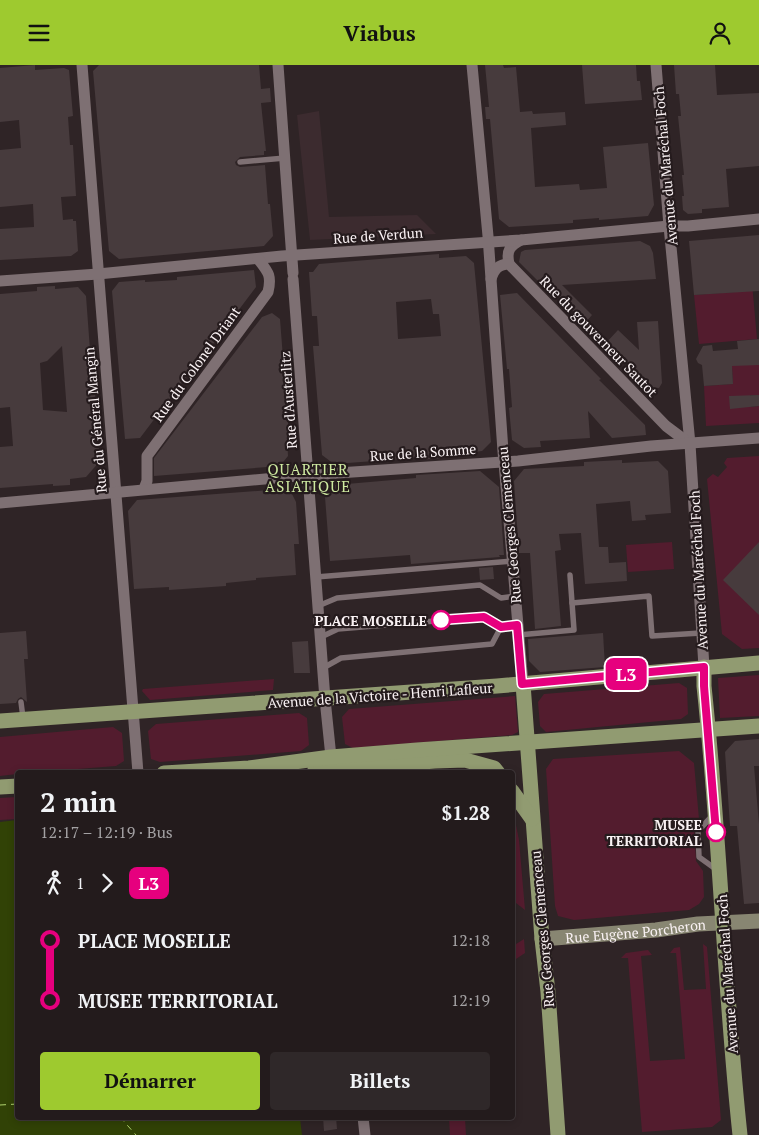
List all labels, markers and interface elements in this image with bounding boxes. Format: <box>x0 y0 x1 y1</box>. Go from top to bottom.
text: Viabus <box>343 18 416 47</box>
icon: menu <box>25 19 53 47</box>
icon: person <box>706 19 734 47</box>
street label: Avenue du Maréchal Foch <box>649 86 681 246</box>
street label: Rue de Verdun <box>332 222 424 248</box>
street label: Rue du gouverneur Sautot <box>536 271 663 401</box>
street label: Rue du Colonel Driant <box>148 302 245 425</box>
street label: Rue du Général Mangin <box>79 346 111 494</box>
street label: Rue d'Austerlitz <box>275 350 301 450</box>
street label: Rue de la Somme <box>369 439 477 465</box>
street label: Rue Georges Clemenceau <box>493 446 525 604</box>
district label: QUARTIER ASIATIQUE <box>265 459 351 496</box>
street label: Avenue du Maréchal Foch <box>684 490 712 650</box>
marker: PLACE MOSELLE <box>431 610 451 630</box>
place label: PLACE MOSELLE <box>314 611 427 630</box>
line badge: L3 <box>604 658 648 690</box>
text: L3 <box>616 662 636 686</box>
street label: Avenue de la Victoire - Henri Lafleur <box>267 678 494 712</box>
text: 2 min <box>40 783 117 820</box>
text: $1.28 <box>441 800 490 825</box>
place label: MUSEE TERRITORIAL <box>607 815 702 850</box>
text: 12:17 – 12:19 · Bus <box>40 821 173 843</box>
marker: MUSEE TERRITORIAL <box>706 822 726 842</box>
street label: Rue Georges Clemenceau <box>526 850 558 1008</box>
icon: walk <box>40 869 68 897</box>
icon: forward <box>93 869 121 897</box>
text: L3 <box>139 871 159 895</box>
text: 1 <box>76 872 85 894</box>
street label: Avenue du Maréchal Foch <box>712 894 742 1054</box>
street label: Rue Eugène Porcheron <box>565 914 707 947</box>
text: PLACE MOSELLE <box>78 928 231 953</box>
text: 12:18 <box>451 929 490 951</box>
text: MUSEE TERRITORIAL <box>78 988 278 1013</box>
text: 12:19 <box>451 989 490 1011</box>
button: Démarrer <box>40 1052 260 1110</box>
button: Billets <box>270 1052 490 1110</box>

